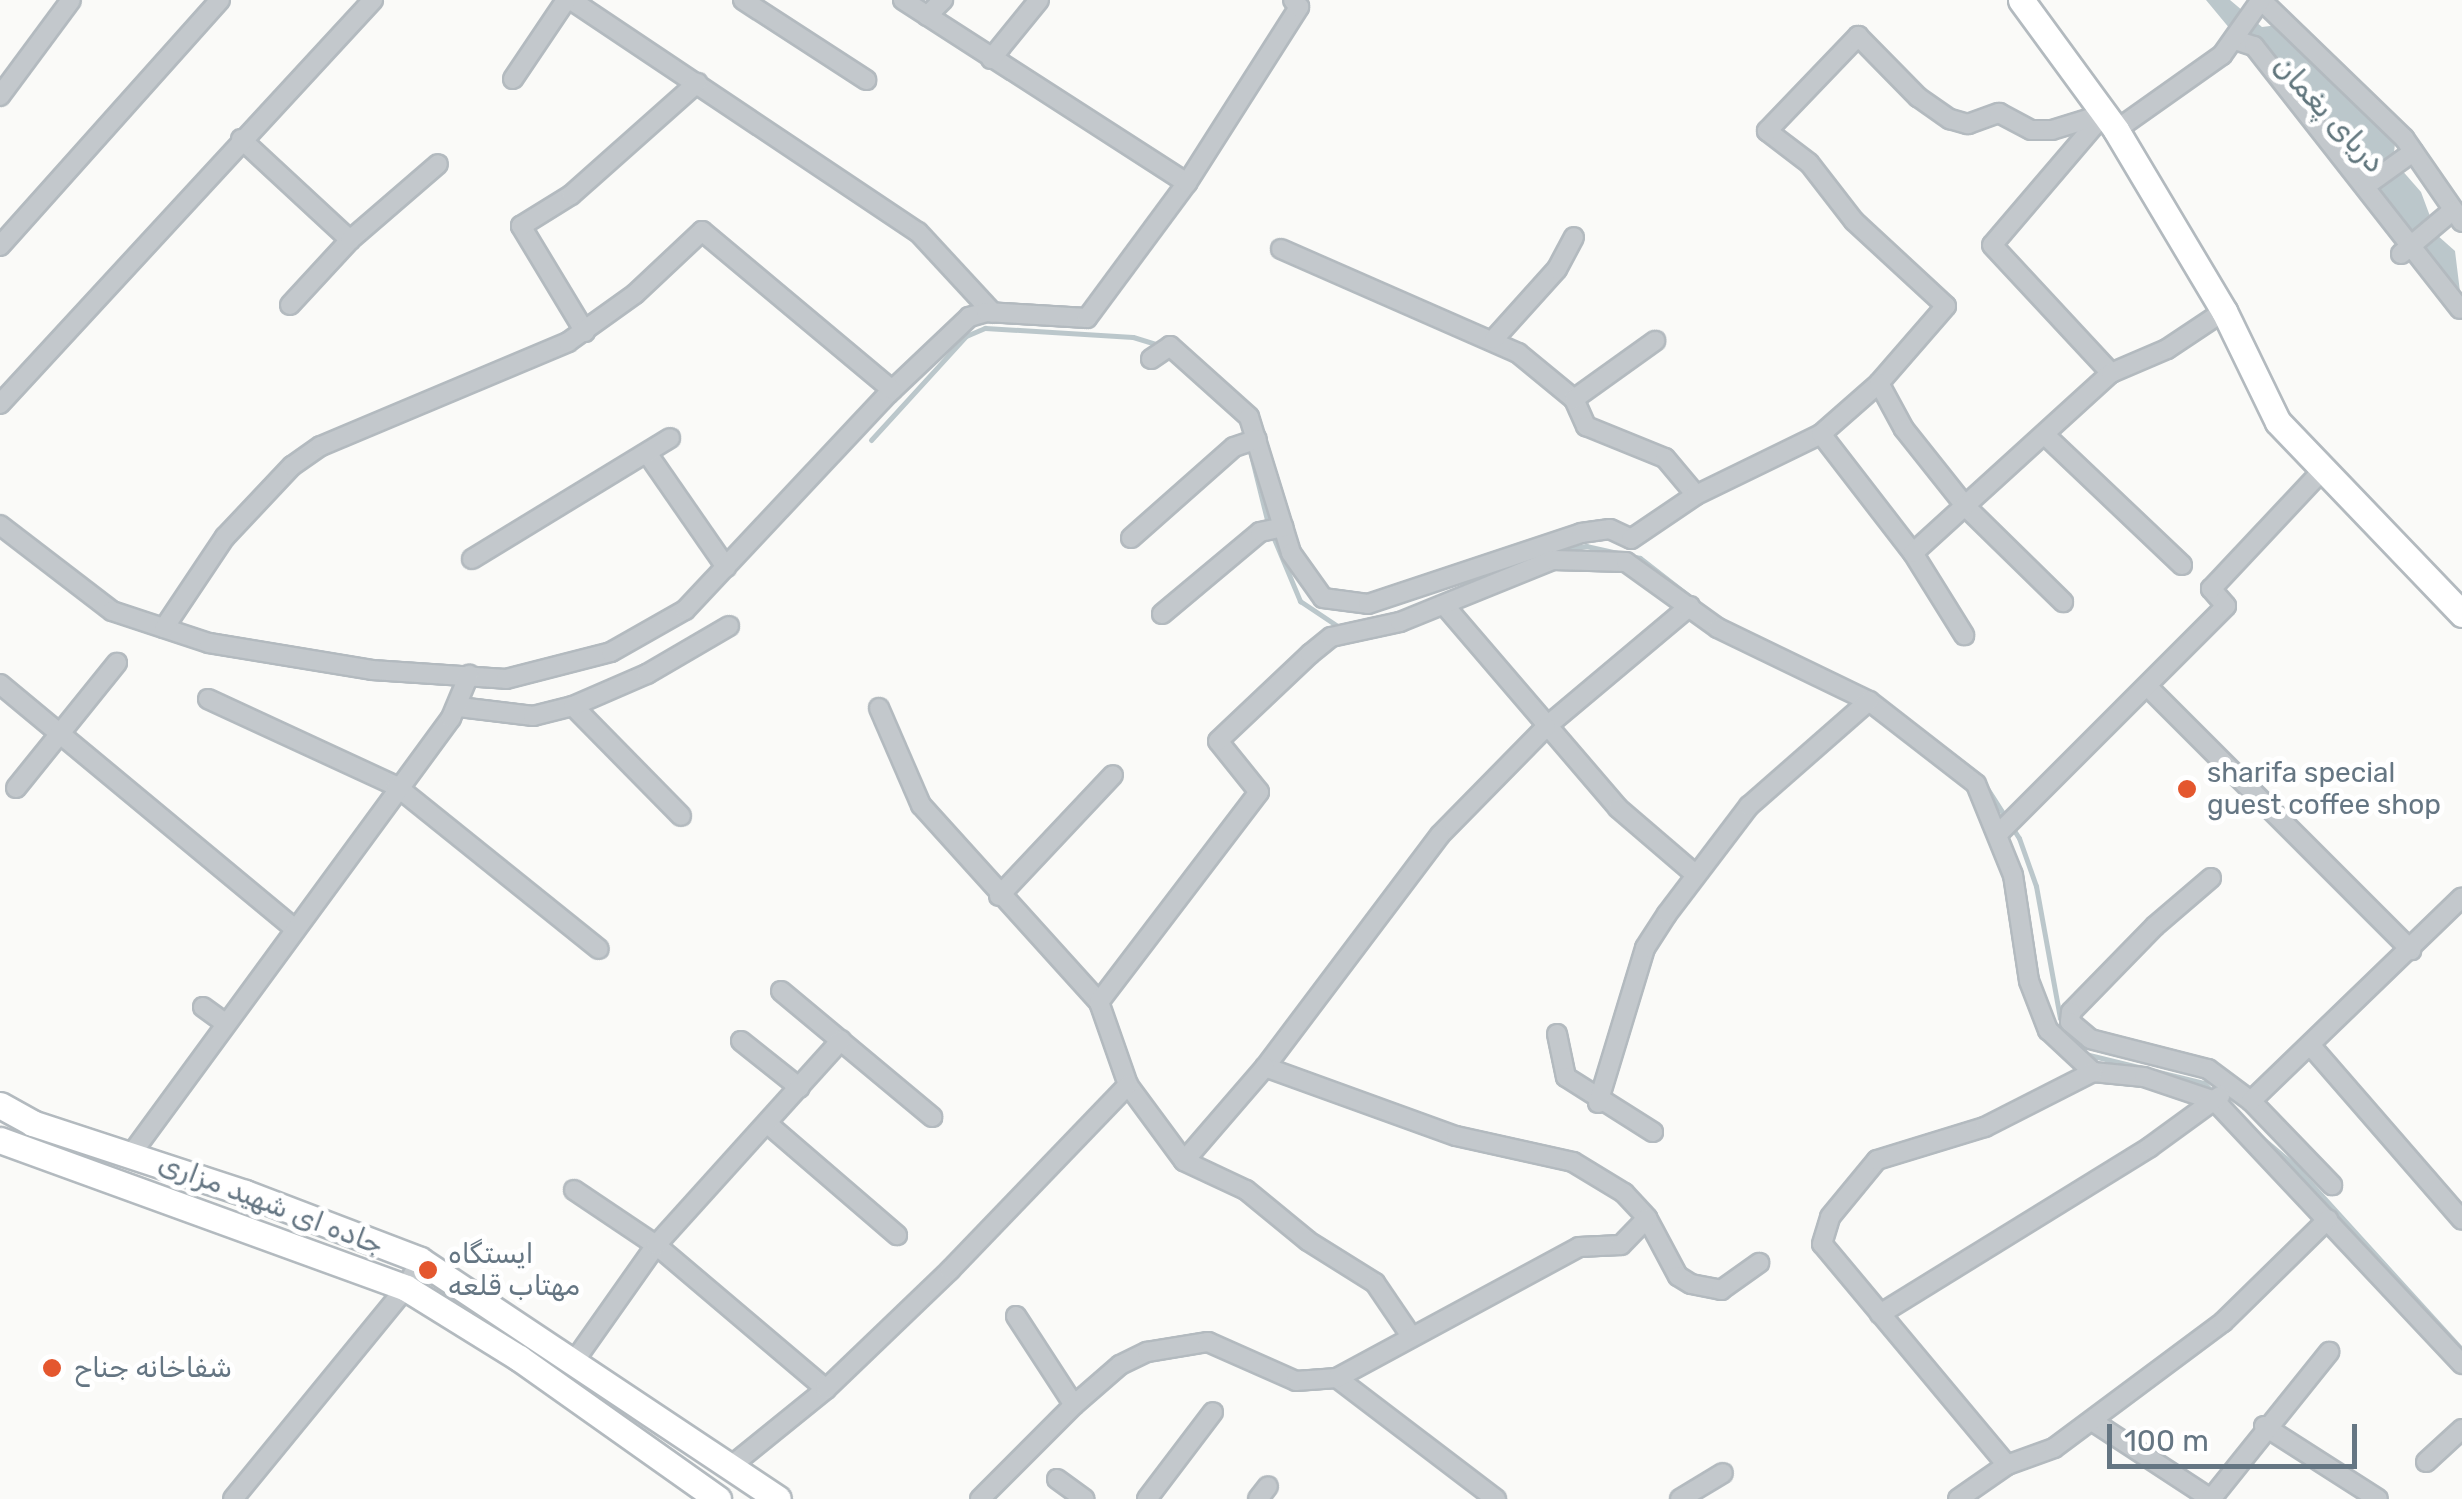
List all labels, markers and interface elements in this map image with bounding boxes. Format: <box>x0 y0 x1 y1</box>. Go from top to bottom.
water label: دریای پغمان <box>2266 48 2392 180</box>
place label: sharifa special guest coffee shop <box>2207 756 2441 822</box>
marker: sharifa special guest coffee shop <box>2176 778 2198 800</box>
street label: جاده ای شهید مزاری <box>154 1146 388 1262</box>
place label: ایستگاه مهتاب قلعه <box>448 1237 580 1303</box>
marker: ایستگاه مهتاب قلعه <box>417 1259 439 1281</box>
place label: شفاخانه جناح <box>74 1351 232 1385</box>
marker: شفاخانه جناح <box>39 1355 65 1381</box>
scale bar <box>2112 1404 2362 1466</box>
text: 100 m <box>2124 1423 2209 1459</box>

